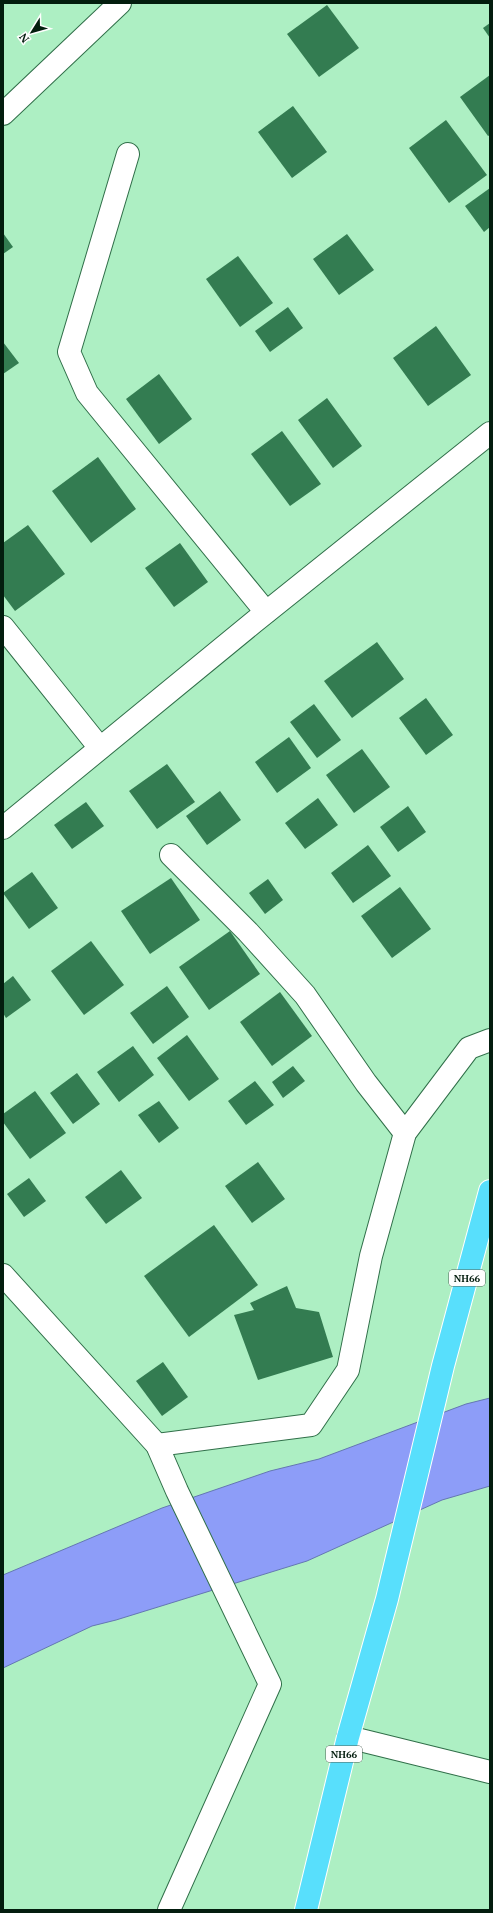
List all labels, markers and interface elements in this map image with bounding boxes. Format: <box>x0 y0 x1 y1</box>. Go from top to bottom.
north arrow <box>12 12 52 52</box>
text: N <box>16 30 32 46</box>
road number: NH66 <box>449 1270 485 1286</box>
road number: NH66 <box>326 1746 362 1762</box>

